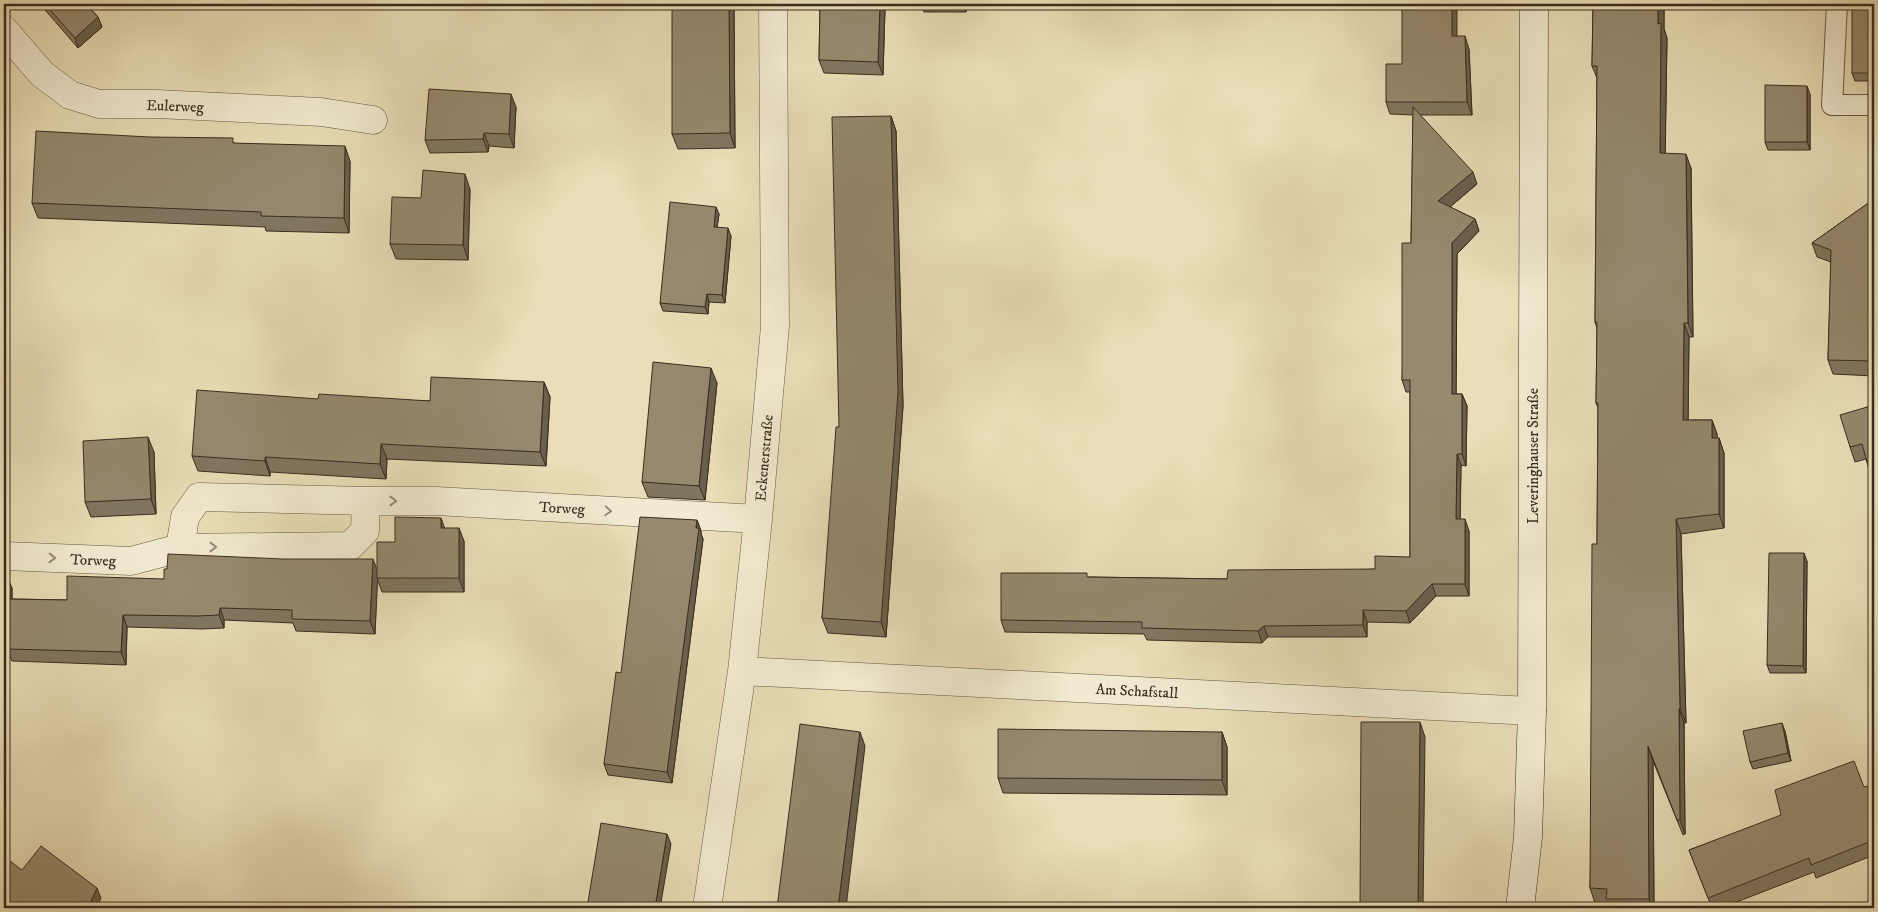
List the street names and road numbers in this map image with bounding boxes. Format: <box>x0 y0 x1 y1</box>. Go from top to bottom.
street label: Eulerweg <box>146 96 205 117</box>
street label: Leveringhauser Straße <box>1524 388 1543 524</box>
street label: Eckenerstraße <box>751 414 778 502</box>
street label: Torweg <box>539 498 586 519</box>
street label: Torweg <box>70 550 117 571</box>
street label: Am Schafstall <box>1095 680 1179 703</box>

